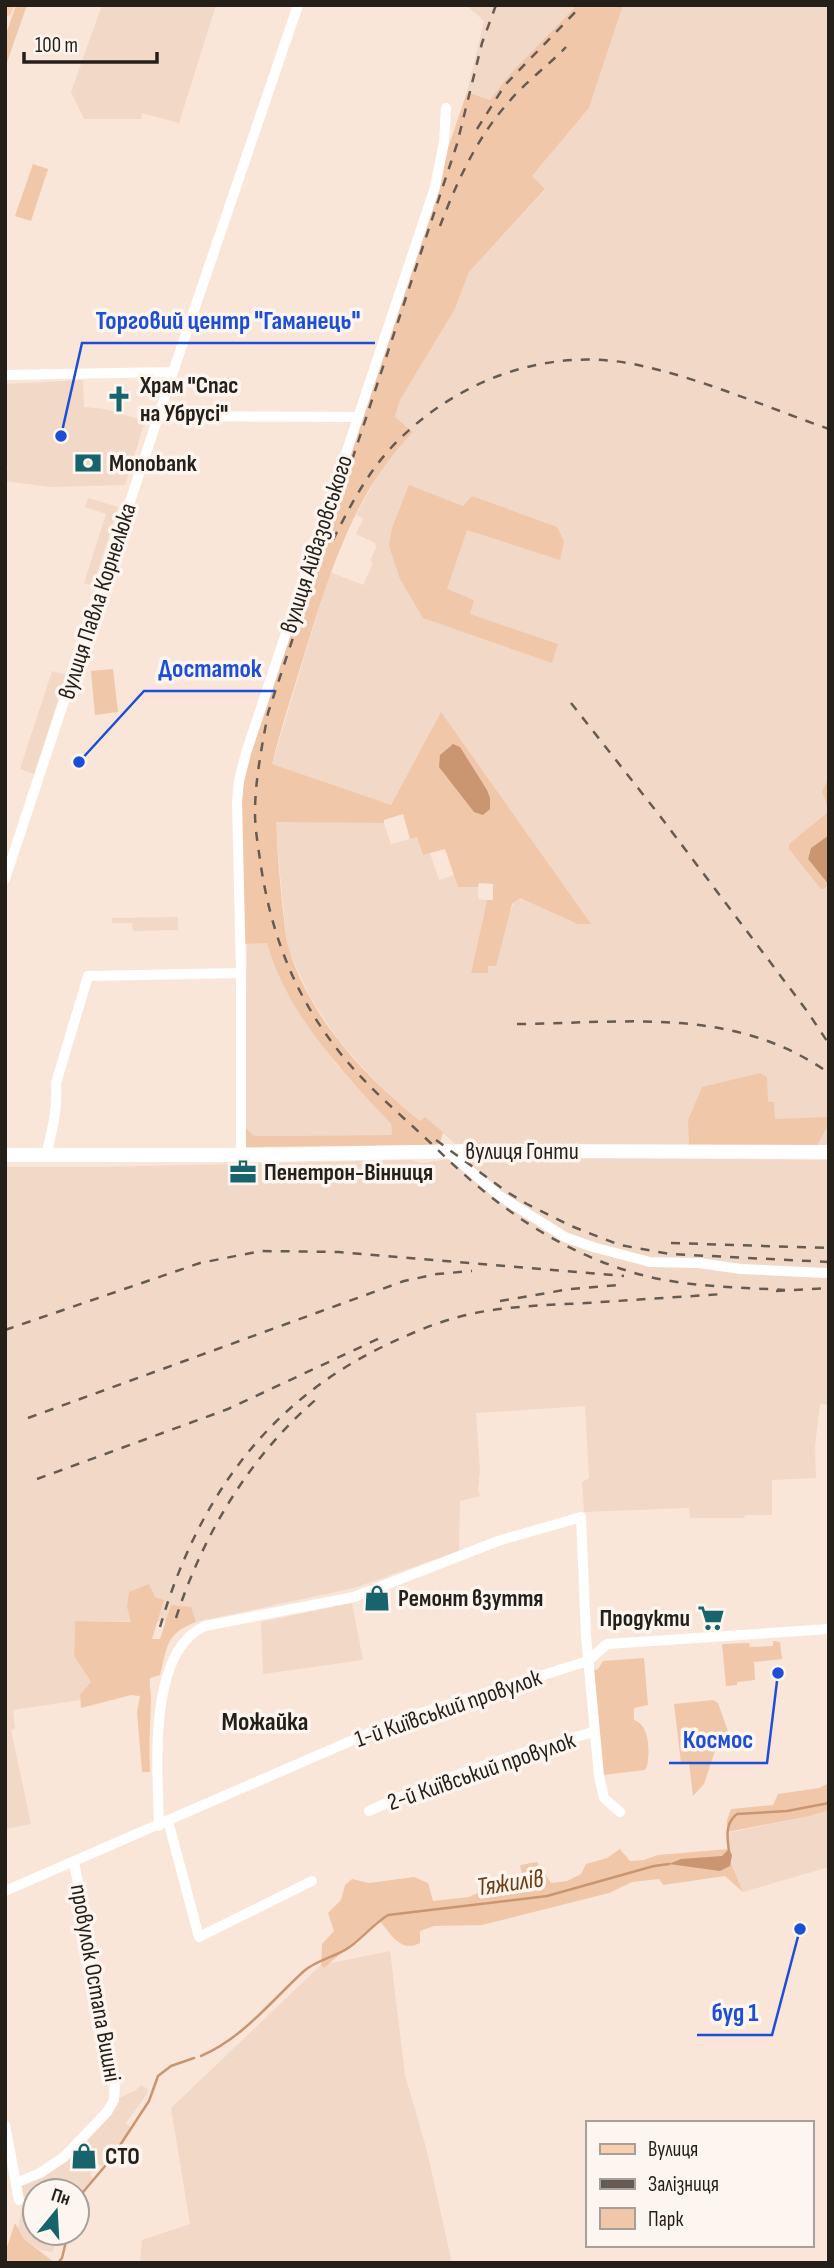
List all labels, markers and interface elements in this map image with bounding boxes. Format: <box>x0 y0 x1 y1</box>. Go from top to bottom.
scale bar <box>24 21 158 65</box>
text: 100 m <box>35 33 78 58</box>
callout: Торговий центр "Гаманець" <box>82 296 375 343</box>
text: Торговий центр "Гаманець" <box>96 306 360 337</box>
place label: Храм "Спас на Убрусі" <box>139 371 239 428</box>
church icon: Храм "Спас на Убрусі" <box>104 384 134 414</box>
bank icon: Monobank <box>73 448 103 478</box>
place label: Monobank <box>109 449 197 478</box>
street label: вулиця Айвазовського <box>274 451 359 637</box>
street label: вулиця Павла Корнелюка <box>52 500 143 703</box>
callout: Достаток <box>144 644 275 691</box>
text: Достаток <box>158 654 262 685</box>
street label: вулиця Гонти <box>465 1137 579 1166</box>
office icon: Пенетрон-Вінниця <box>228 1157 258 1187</box>
place label: Пенетрон-Вінниця <box>264 1158 433 1187</box>
shop icon: Ремонт взуття <box>362 1583 392 1613</box>
place label: Ремонт взуття <box>398 1584 543 1613</box>
supermarket icon: Продукти <box>696 1603 726 1633</box>
place label: Продукти <box>600 1604 690 1633</box>
street label: 1-й Київський провулок <box>351 1663 546 1754</box>
district label: Можайка <box>222 1707 308 1738</box>
callout: Космос <box>669 1716 767 1763</box>
street label: 2-й Київський провулок <box>383 1725 580 1817</box>
text: Космос <box>683 1725 753 1756</box>
water label: Тяжилів <box>475 1863 546 1904</box>
street label: провулок Остапа Вишні <box>64 1882 127 2084</box>
callout: буд 1 <box>697 1988 772 2035</box>
text: буд 1 <box>711 1998 759 2029</box>
legend <box>586 2121 813 2247</box>
text: Вулиця <box>648 2137 698 2162</box>
shop icon: СТО <box>69 2141 99 2171</box>
place label: СТО <box>105 2142 140 2171</box>
text: Залізниця <box>648 2172 719 2197</box>
north arrow <box>21 2177 91 2247</box>
text: Пн <box>48 2183 73 2211</box>
text: Парк <box>648 2207 683 2232</box>

